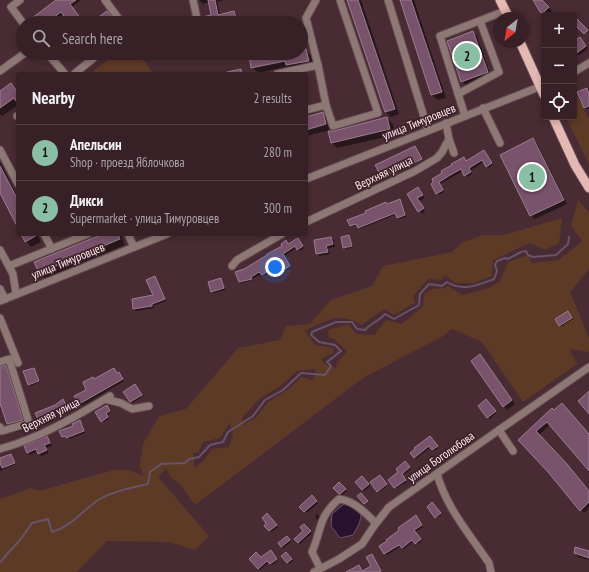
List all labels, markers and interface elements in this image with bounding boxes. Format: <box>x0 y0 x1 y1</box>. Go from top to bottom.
north arrow <box>493 12 529 48</box>
map controls <box>541 12 577 120</box>
button: + <box>541 12 577 48</box>
search box <box>16 16 308 60</box>
icon: search <box>30 27 52 49</box>
text: Search here <box>62 29 123 48</box>
pin: 2 <box>454 41 480 71</box>
button: − <box>541 48 577 84</box>
button: locate <box>541 84 577 120</box>
text: Nearby <box>32 87 75 109</box>
text: 2 results <box>253 90 292 107</box>
street label: улица Тимуровцев <box>380 100 458 143</box>
text: Апельсин <box>70 135 122 154</box>
text: 1 <box>42 144 48 161</box>
text: 280 m <box>263 144 292 161</box>
street label: Верхняя улица <box>353 152 415 193</box>
text: Shop · проезд Яблочкова <box>70 154 185 171</box>
pin: 1 <box>519 162 545 192</box>
text: Дикси <box>70 191 103 210</box>
text: 2 <box>42 200 48 217</box>
text: 300 m <box>263 200 292 217</box>
text: Supermarket · улица Тимуровцев <box>70 210 219 227</box>
street label: улица Тимуровцев <box>29 239 107 282</box>
your location <box>265 257 285 277</box>
street label: Верхняя улица <box>20 394 82 435</box>
street label: улица Боголюбова <box>404 428 477 485</box>

